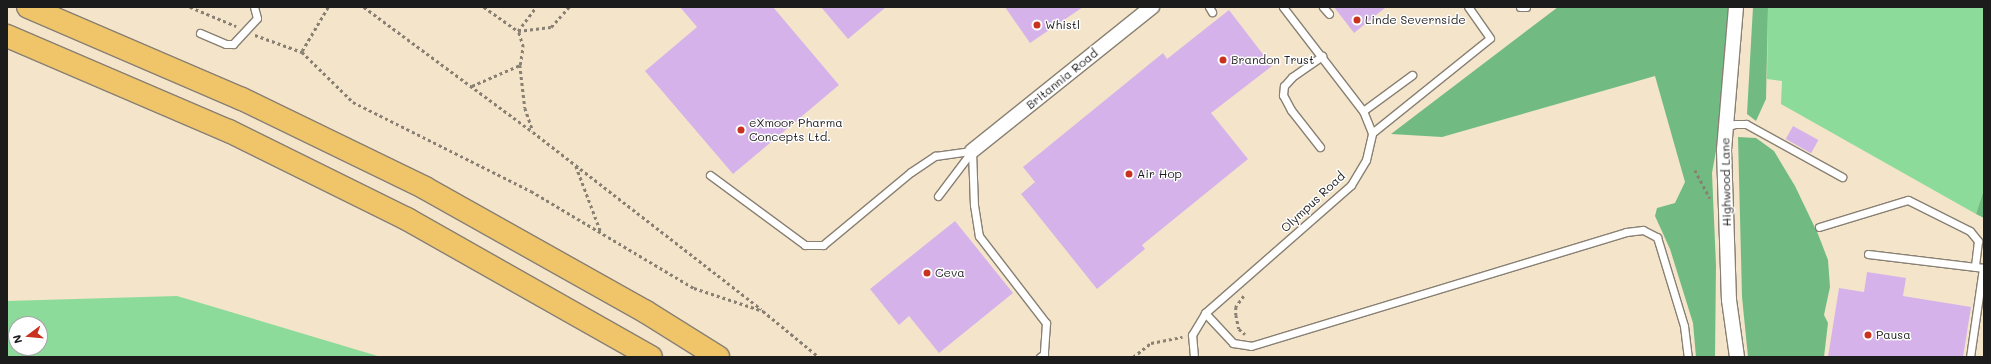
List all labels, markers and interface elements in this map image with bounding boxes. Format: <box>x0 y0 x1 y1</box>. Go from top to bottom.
place label: Linde Severnside <box>1365 13 1466 27</box>
marker: Linde Severnside <box>1352 15 1362 25</box>
place label: Whistl <box>1045 18 1080 32</box>
marker: Whistl <box>1032 20 1042 30</box>
street label: Britannia Road <box>1023 46 1101 112</box>
place label: Brandon Trust <box>1231 53 1314 67</box>
marker: Brandon Trust <box>1218 55 1228 65</box>
place label: eXmoor Pharma Concepts Ltd. <box>749 116 843 144</box>
marker: eXmoor Pharma Concepts Ltd. <box>736 125 746 135</box>
street label: Highwood Lane <box>1718 137 1734 227</box>
place label: Air Hop <box>1137 167 1182 181</box>
marker: Air Hop <box>1124 169 1134 179</box>
street label: Olympus Road <box>1278 169 1348 235</box>
place label: Ceva <box>935 266 965 280</box>
marker: Ceva <box>922 268 932 278</box>
north arrow <box>8 316 48 356</box>
place label: Pausa <box>1876 328 1911 342</box>
marker: Pausa <box>1863 330 1873 340</box>
text: N <box>9 333 25 345</box>

